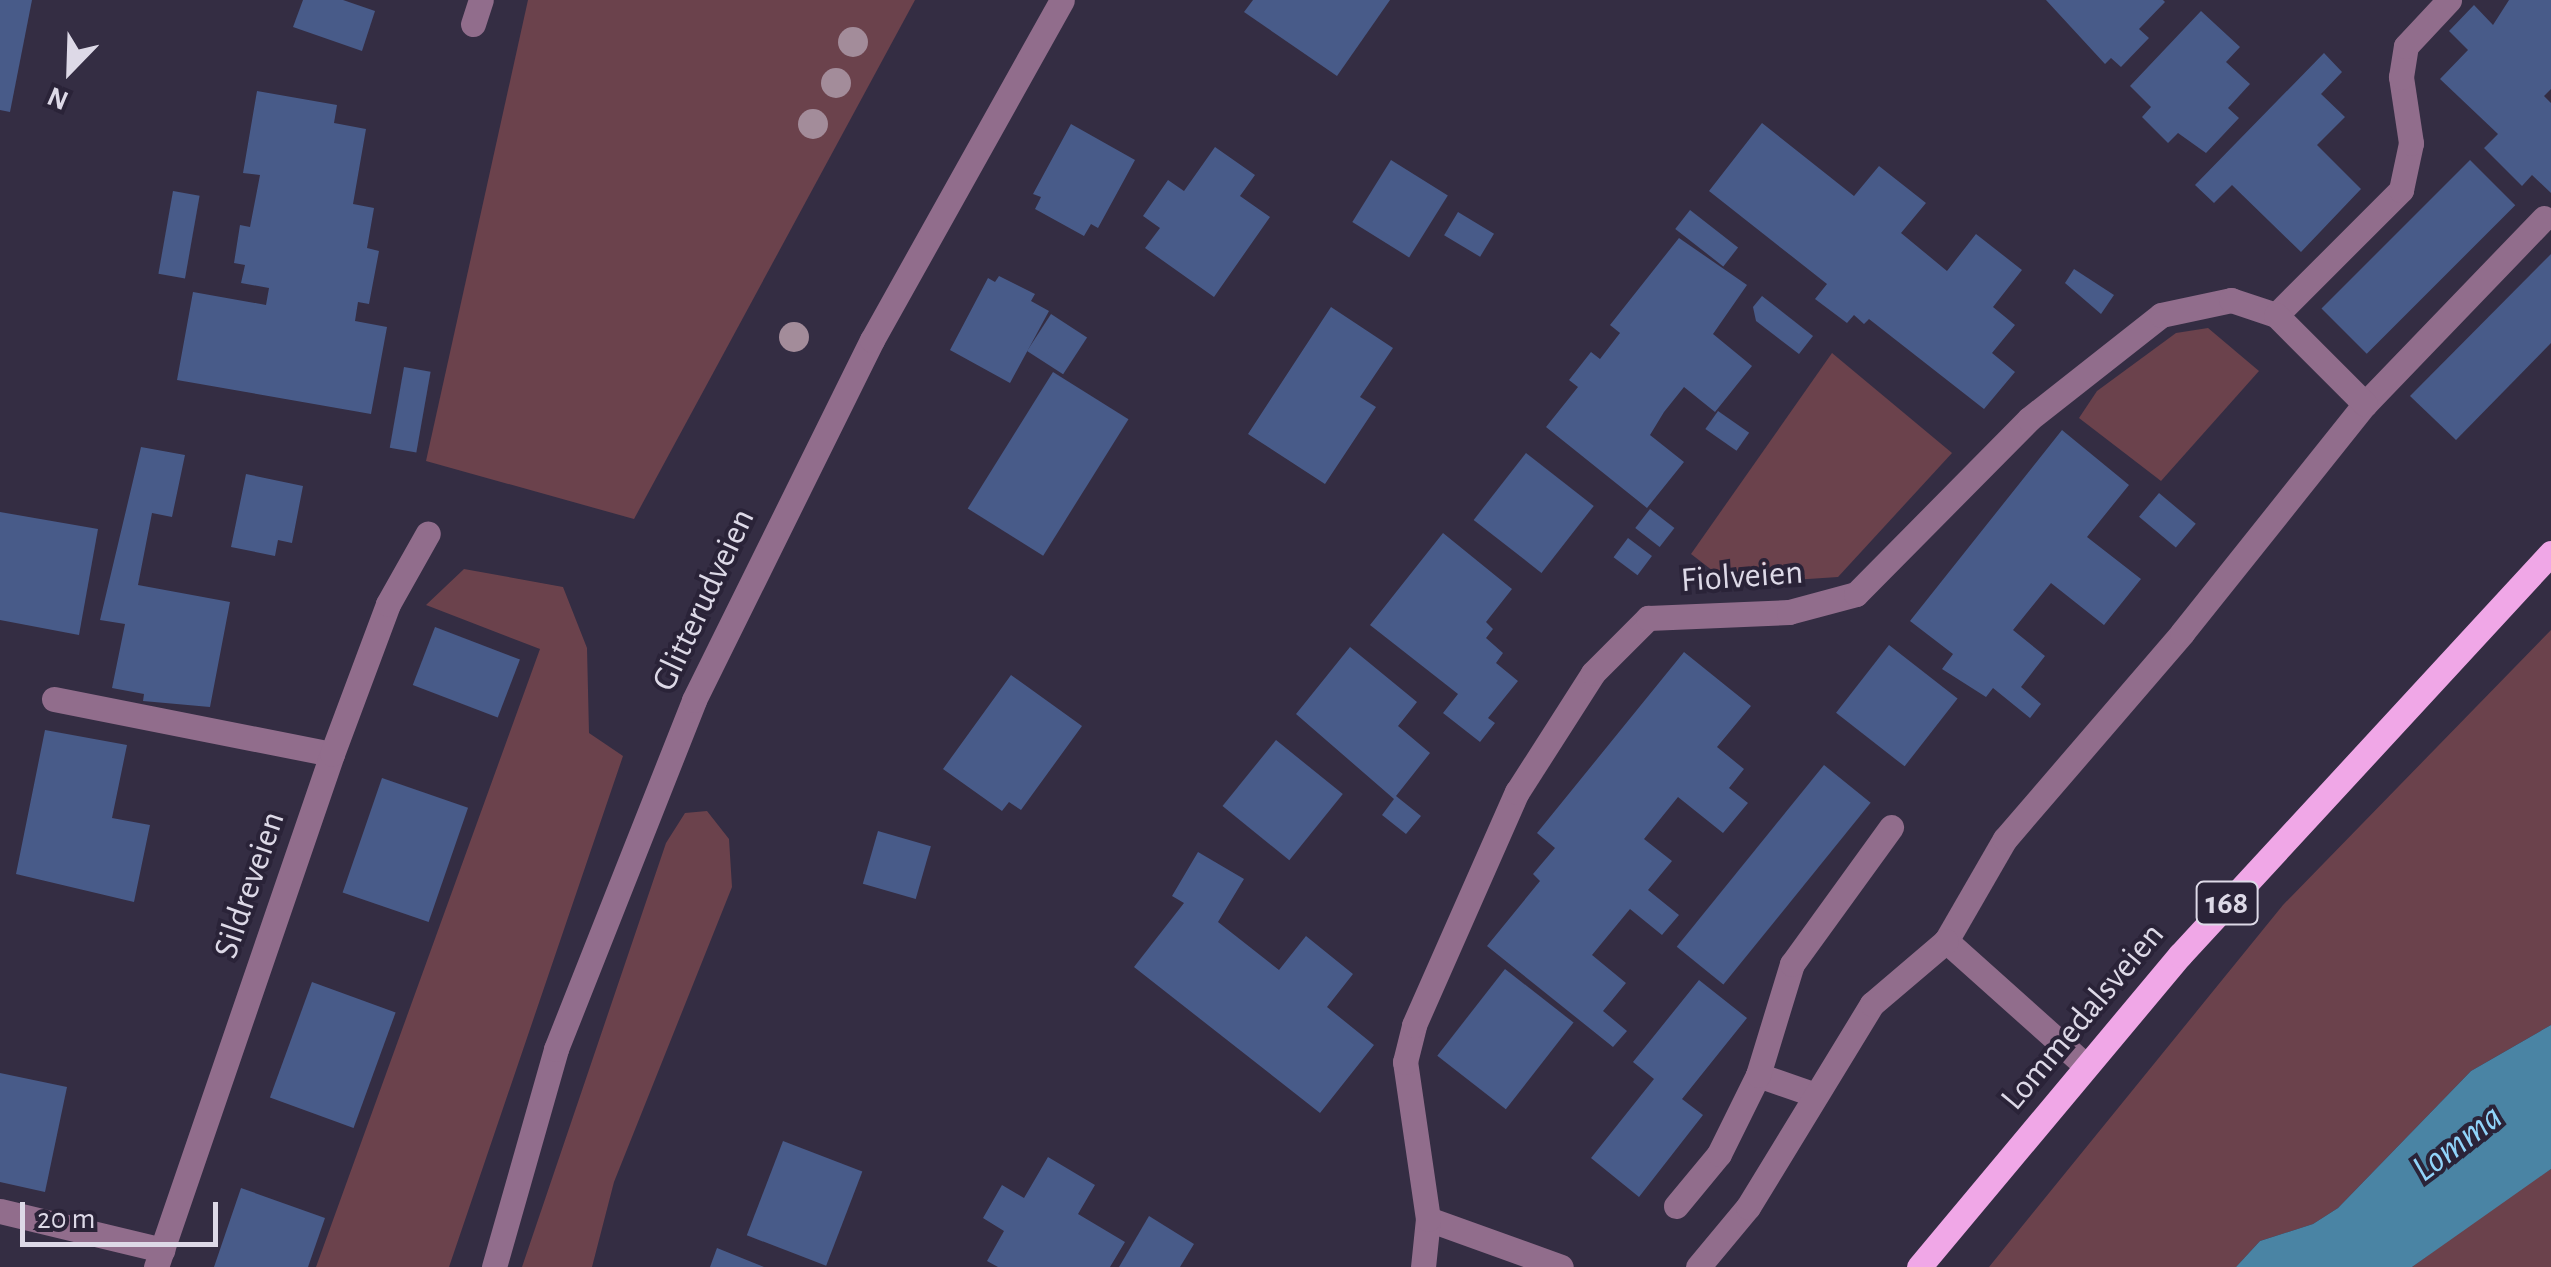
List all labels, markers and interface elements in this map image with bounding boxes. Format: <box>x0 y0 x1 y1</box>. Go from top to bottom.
north arrow <box>20 20 120 120</box>
text: N <box>44 81 73 114</box>
street label: Glitterudveien <box>644 502 764 698</box>
street label: Fiolveien <box>1679 552 1805 602</box>
street label: Sildreveien <box>205 806 295 964</box>
road number: 168 <box>2194 876 2260 930</box>
street label: Lommedalsveien <box>1992 915 2174 1119</box>
water label: Lomma <box>2404 1095 2512 1193</box>
scale bar <box>25 1182 222 1244</box>
text: 20 m <box>37 1204 95 1234</box>

